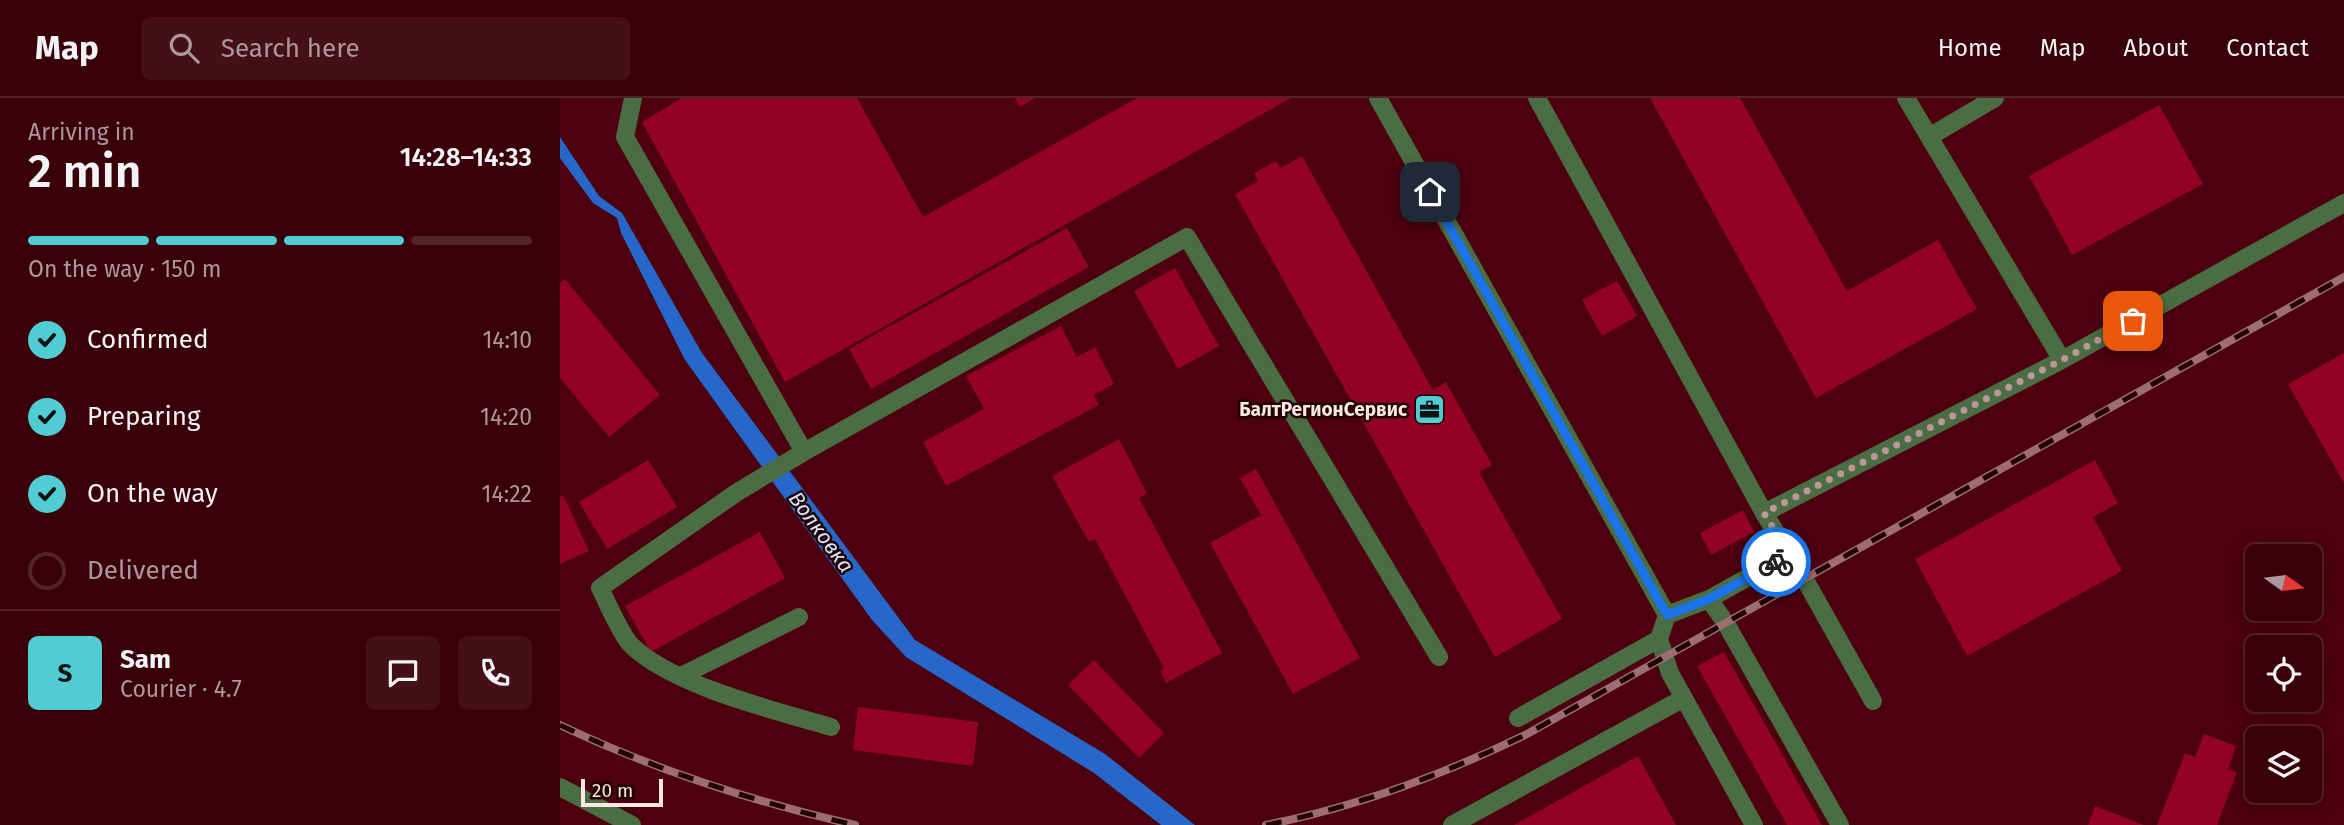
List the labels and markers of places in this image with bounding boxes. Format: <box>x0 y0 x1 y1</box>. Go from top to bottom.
pin <box>1400 162 1460 222</box>
pin <box>2103 291 2163 351</box>
office icon: БалтРегионСервис <box>1413 392 1447 426</box>
place label: БалтРегионСервис <box>1239 398 1407 421</box>

